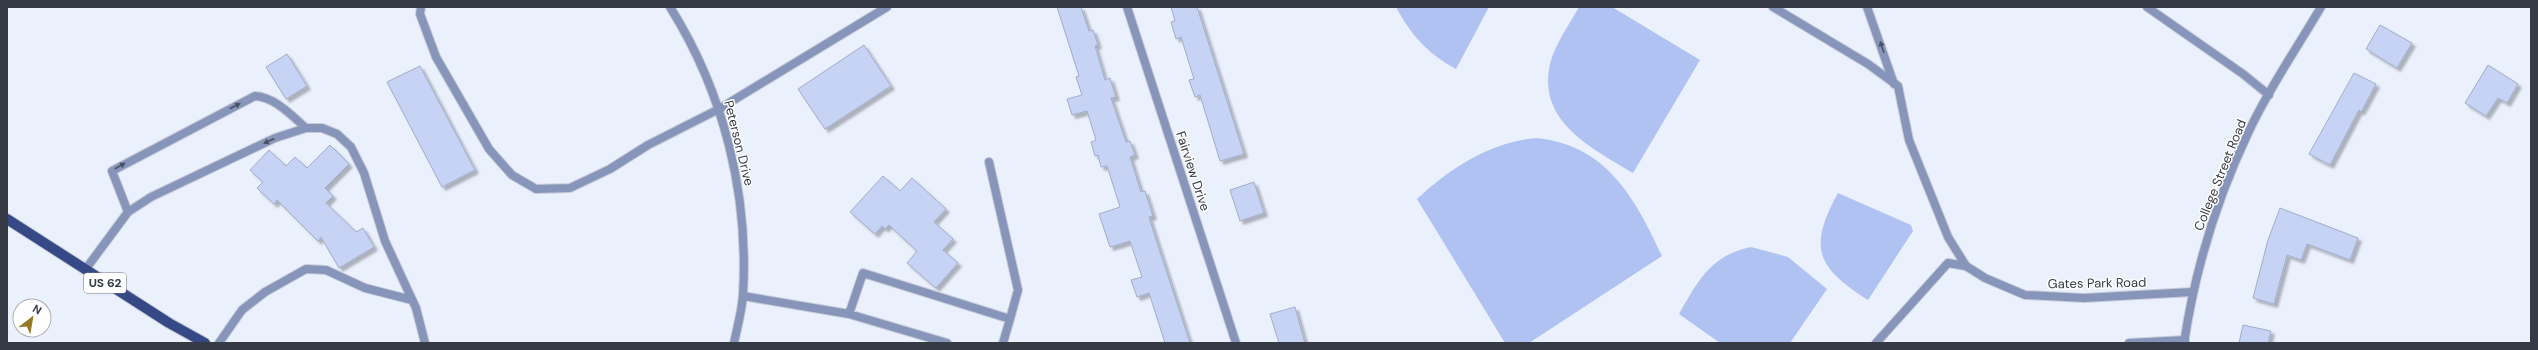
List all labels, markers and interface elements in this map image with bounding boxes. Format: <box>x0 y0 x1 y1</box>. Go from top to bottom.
one-way arrow <box>1879 40 1885 52</box>
street label: Peterson Drive <box>720 99 758 187</box>
one-way arrow <box>230 103 241 109</box>
street label: College Street Road <box>2190 117 2250 233</box>
street label: Fairview Drive <box>1172 129 1214 213</box>
one-way arrow <box>264 138 275 144</box>
one-way arrow <box>114 163 126 170</box>
road number: US 62 <box>84 273 126 293</box>
street label: Gates Park Road <box>2048 274 2146 292</box>
north arrow <box>12 298 52 338</box>
text: N <box>30 301 44 317</box>

